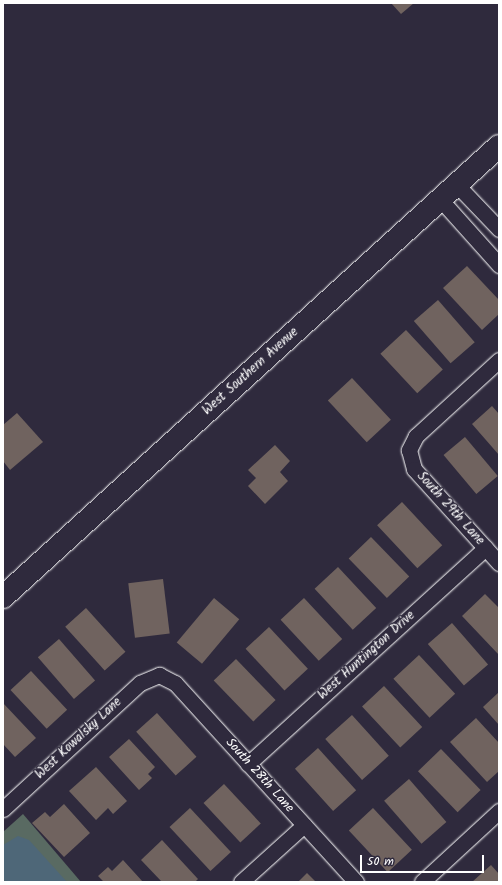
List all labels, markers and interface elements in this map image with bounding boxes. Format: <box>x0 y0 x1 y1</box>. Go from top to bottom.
street label: West Southern Avenue <box>200 325 302 419</box>
street label: South 29th Lane <box>413 469 487 549</box>
street label: West Huntington Drive <box>315 608 419 704</box>
street label: West Kowalsky Lane <box>33 695 125 783</box>
street label: South 28th Lane <box>221 736 297 816</box>
scale bar <box>362 847 486 873</box>
text: 50 m <box>367 852 394 871</box>

